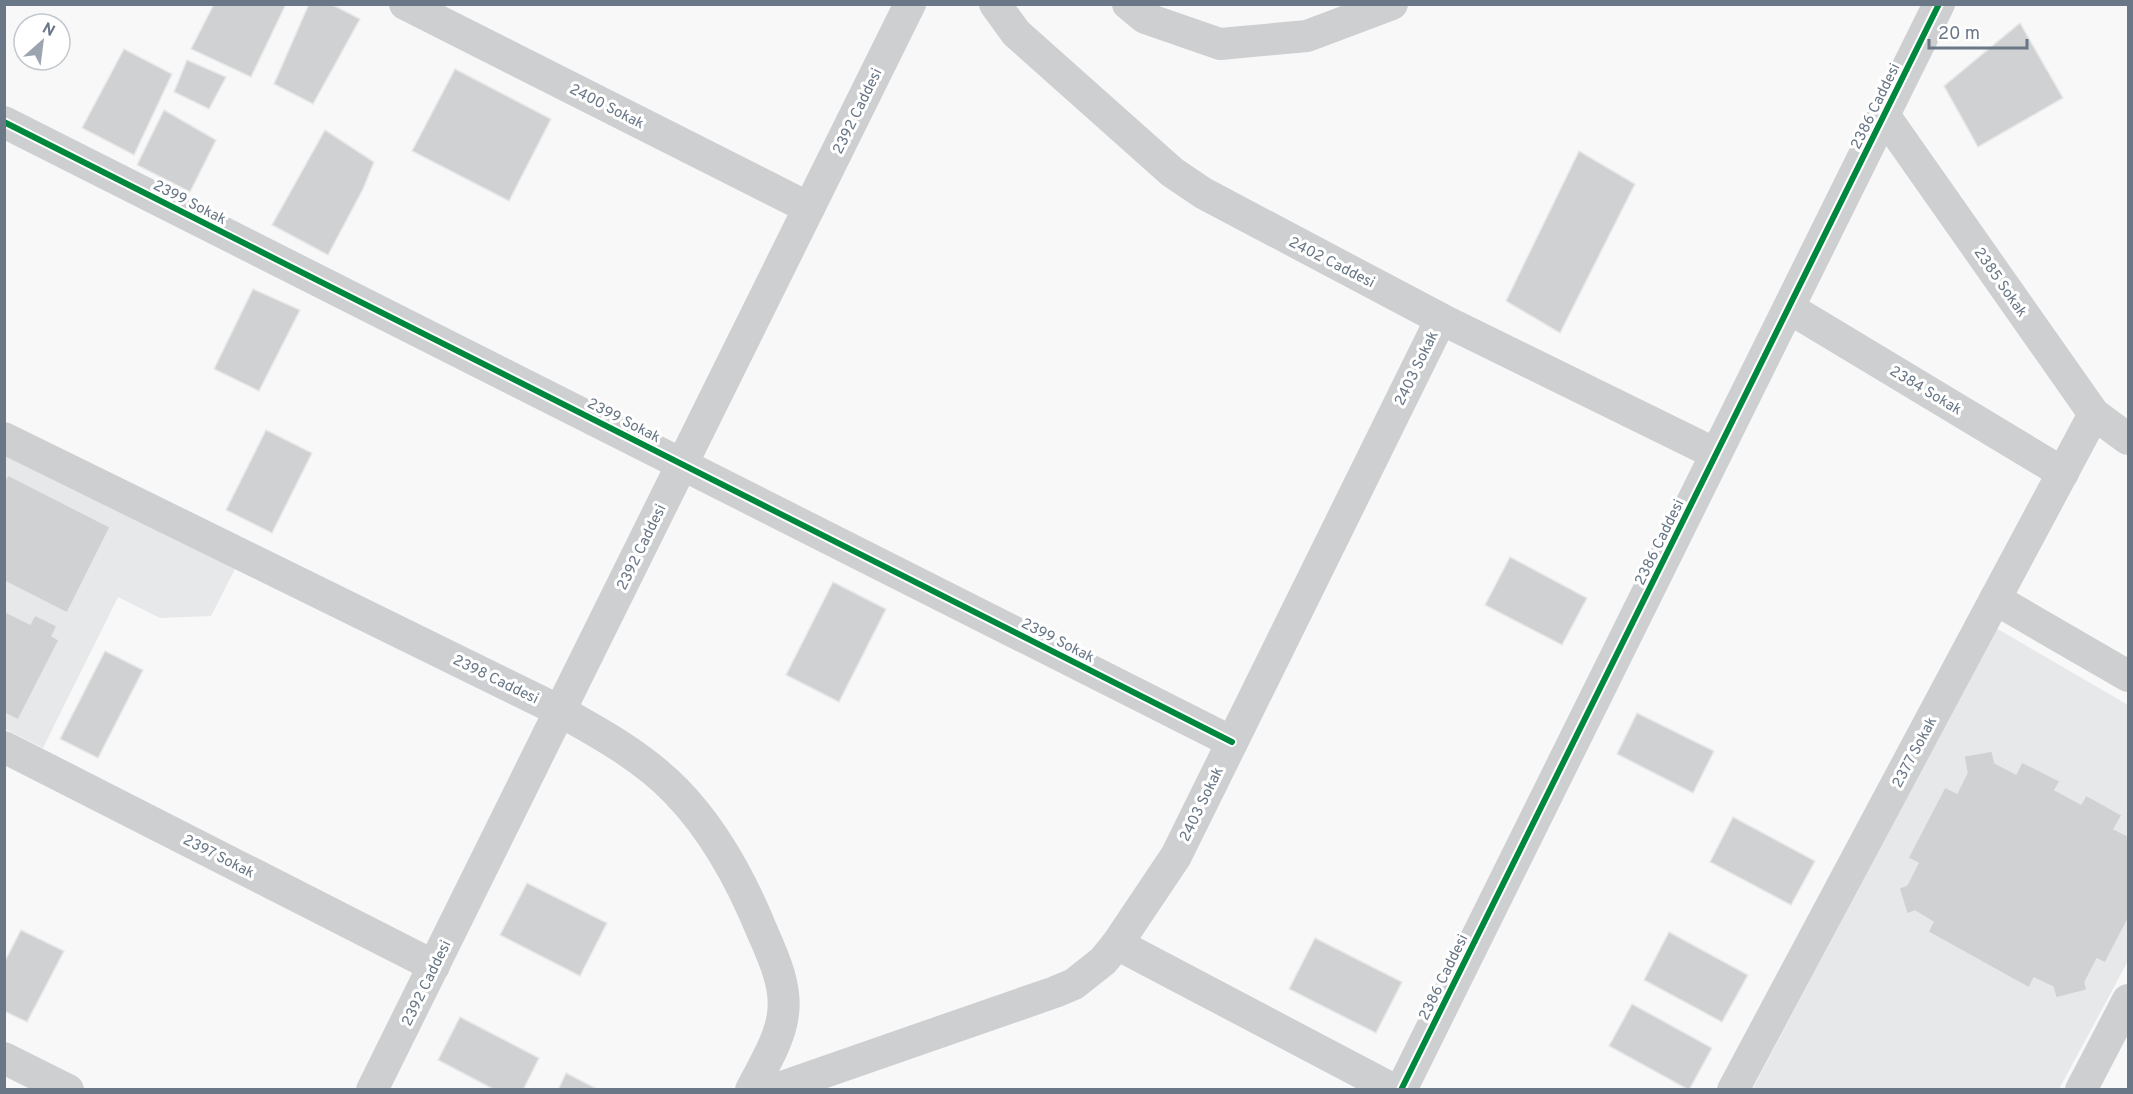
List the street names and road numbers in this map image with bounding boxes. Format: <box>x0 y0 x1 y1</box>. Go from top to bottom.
street label: 2386 Caddesi <box>1847 61 1905 153</box>
street label: 2392 Caddesi <box>829 66 887 158</box>
street label: 2400 Sokak <box>566 80 647 134</box>
street label: 2399 Sokak <box>149 177 229 230</box>
street label: 2402 Caddesi <box>1285 234 1378 293</box>
street label: 2385 Sokak <box>1969 244 2031 321</box>
street label: 2403 Sokak <box>1391 328 1444 409</box>
street label: 2384 Sokak <box>1886 362 1965 420</box>
street label: 2399 Sokak <box>583 395 663 448</box>
street label: 2386 Caddesi <box>1631 497 1689 589</box>
street label: 2392 Caddesi <box>613 502 671 594</box>
street label: 2399 Sokak <box>1017 615 1097 668</box>
street label: 2398 Caddesi <box>449 651 541 709</box>
street label: 2377 Sokak <box>1889 714 1942 791</box>
street label: 2403 Sokak <box>1176 764 1229 845</box>
street label: 2397 Sokak <box>179 831 257 883</box>
street label: 2386 Caddesi <box>1415 932 1473 1024</box>
street label: 2392 Caddesi <box>398 938 456 1030</box>

